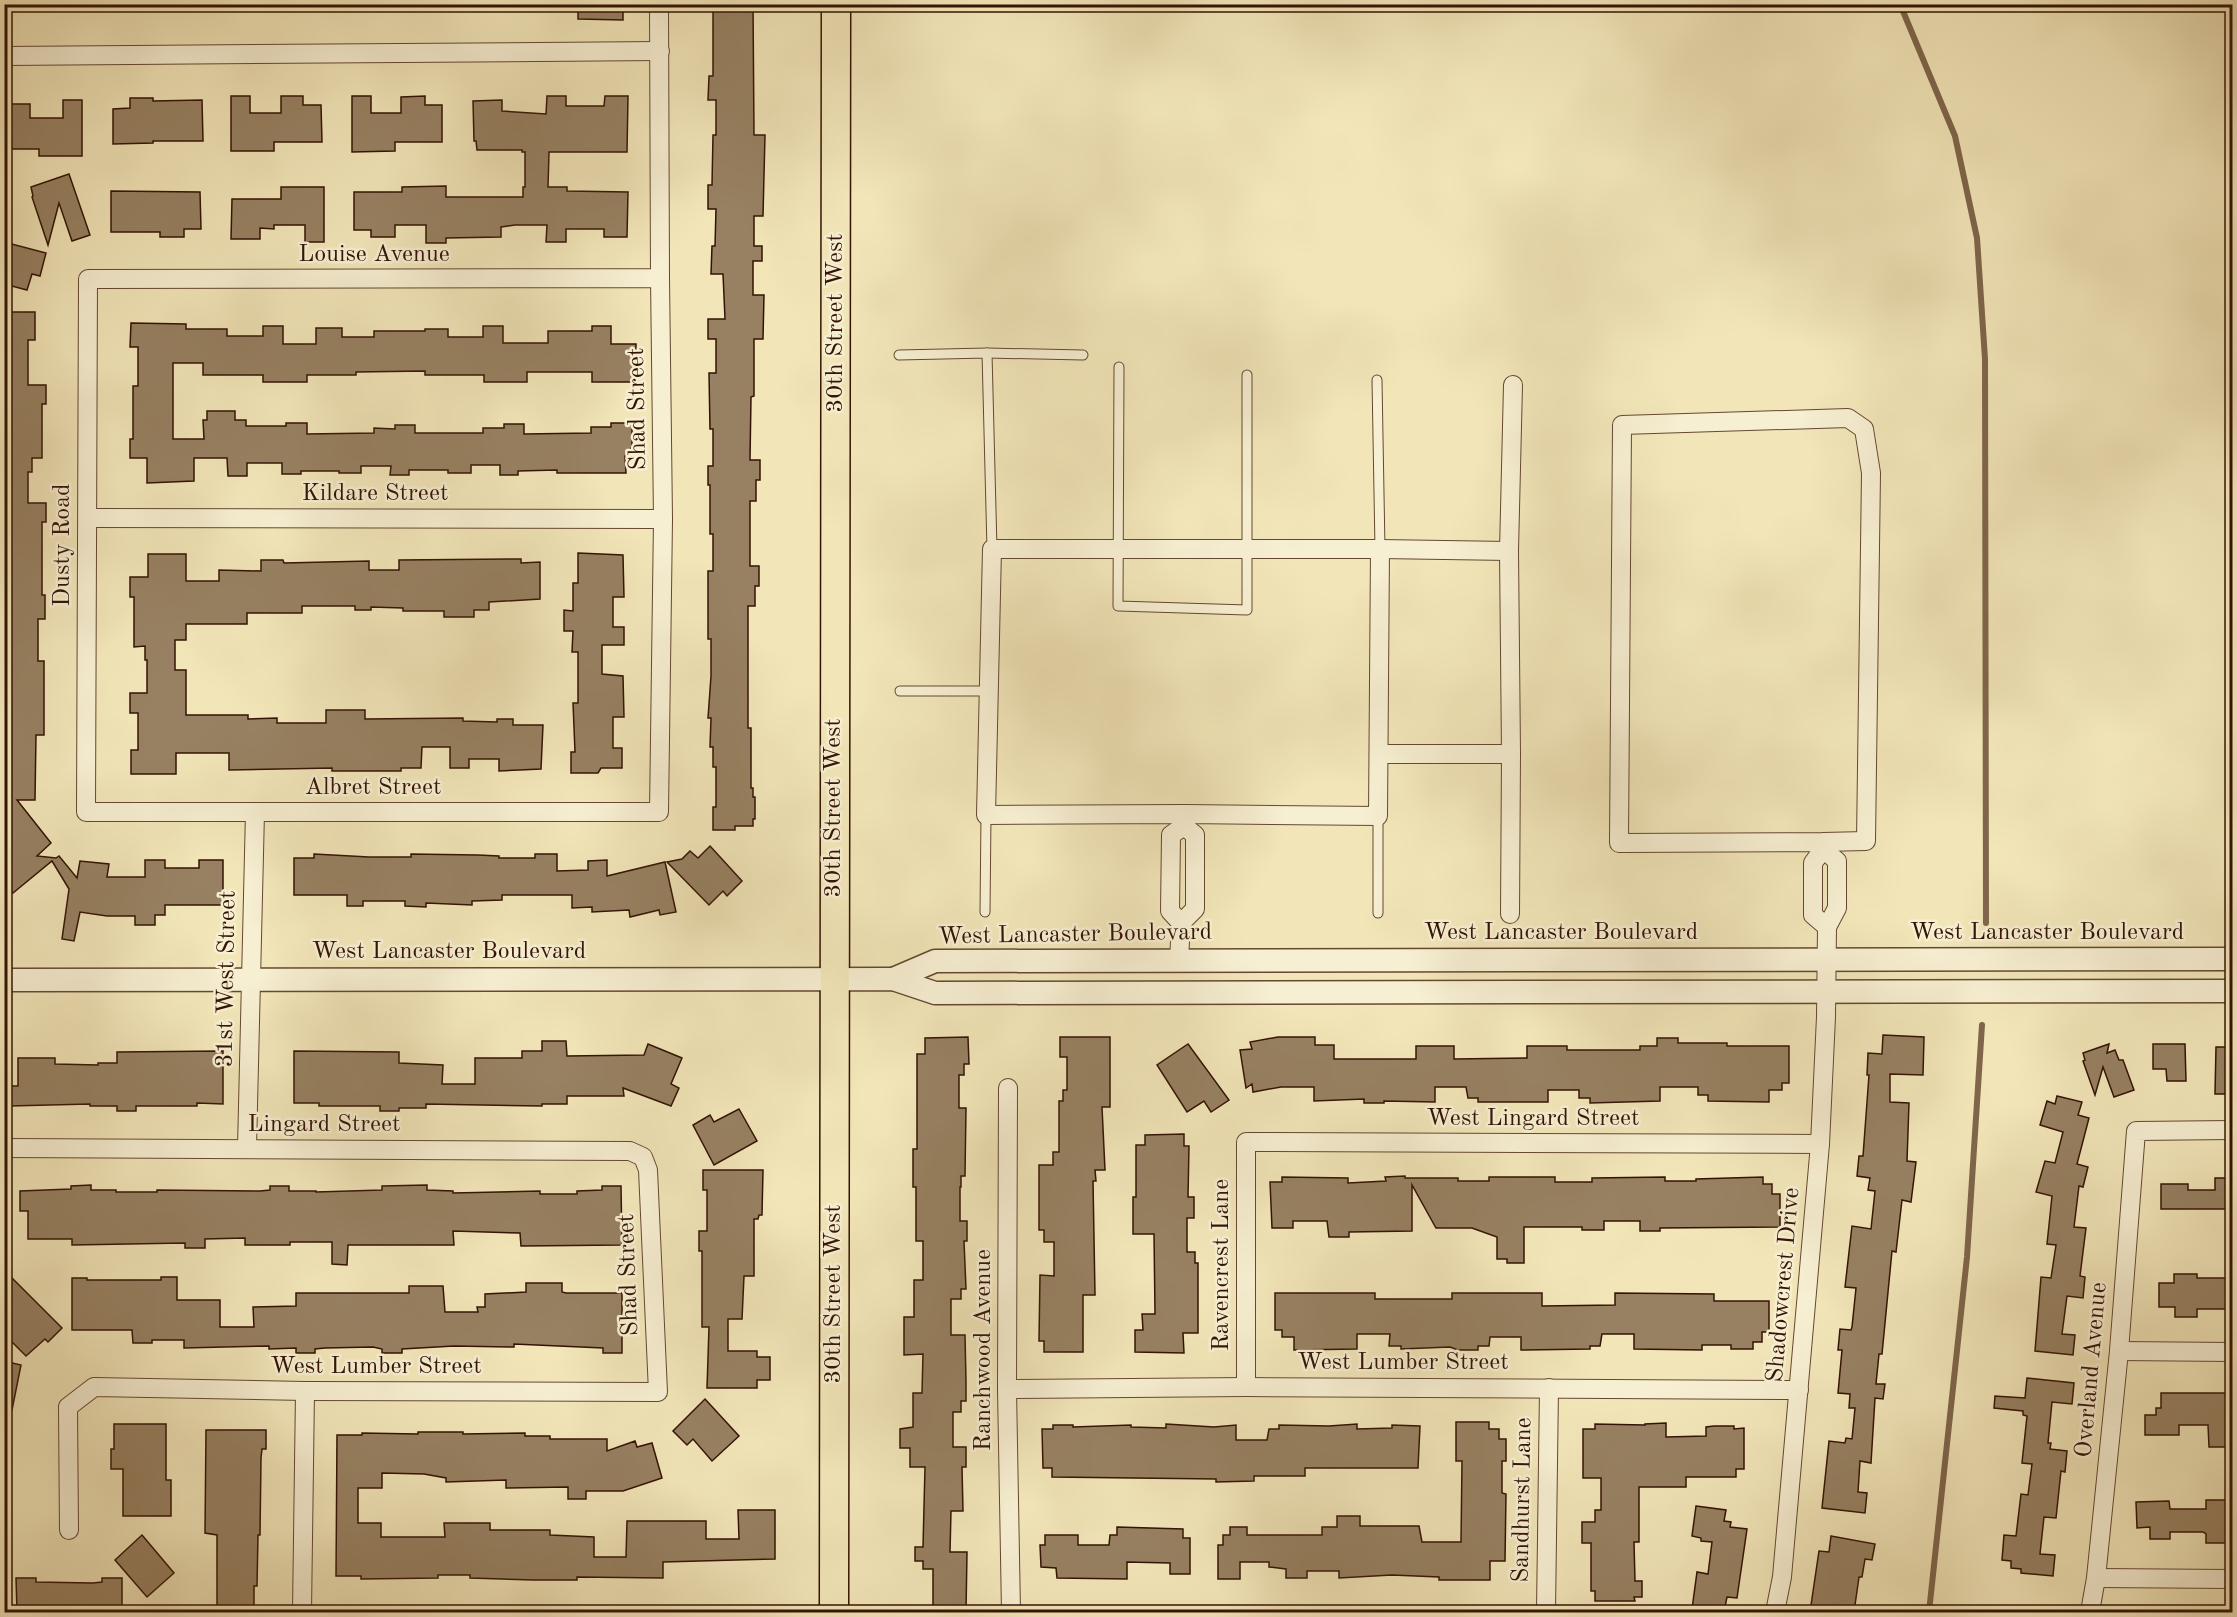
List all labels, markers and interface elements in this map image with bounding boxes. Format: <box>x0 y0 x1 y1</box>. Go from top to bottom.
street label: 30th Street West <box>824 233 848 413</box>
street label: Louise Avenue <box>298 243 450 267</box>
street label: Shad Street <box>625 347 651 471</box>
street label: Kildare Street <box>302 482 448 506</box>
street label: Dusty Road <box>51 483 75 607</box>
street label: 30th Street West <box>822 718 846 898</box>
street label: Albret Street <box>305 776 441 800</box>
street label: 31st West Street <box>213 890 241 1068</box>
street label: West Lancaster Boulevard <box>938 921 1212 949</box>
street label: West Lancaster Boulevard <box>1424 921 1698 945</box>
street label: West Lancaster Boulevard <box>1910 921 2184 945</box>
street label: West Lancaster Boulevard <box>312 940 586 964</box>
street label: West Lingard Street <box>1427 1107 1639 1131</box>
street label: Lingard Street <box>247 1113 401 1137</box>
street label: Ravencrest Lane <box>1210 1179 1234 1351</box>
street label: Shadowcrest Drive <box>1764 1186 1804 1384</box>
street label: 30th Street West <box>822 1204 846 1384</box>
street label: Shad Street <box>615 1213 643 1337</box>
street label: Ranchwood Avenue <box>972 1249 996 1451</box>
street label: Overland Avenue <box>2072 1281 2112 1459</box>
street label: West Lumber Street <box>1297 1351 1509 1375</box>
street label: West Lumber Street <box>270 1355 482 1379</box>
street label: Sandhurst Lane <box>1510 1417 1536 1583</box>

